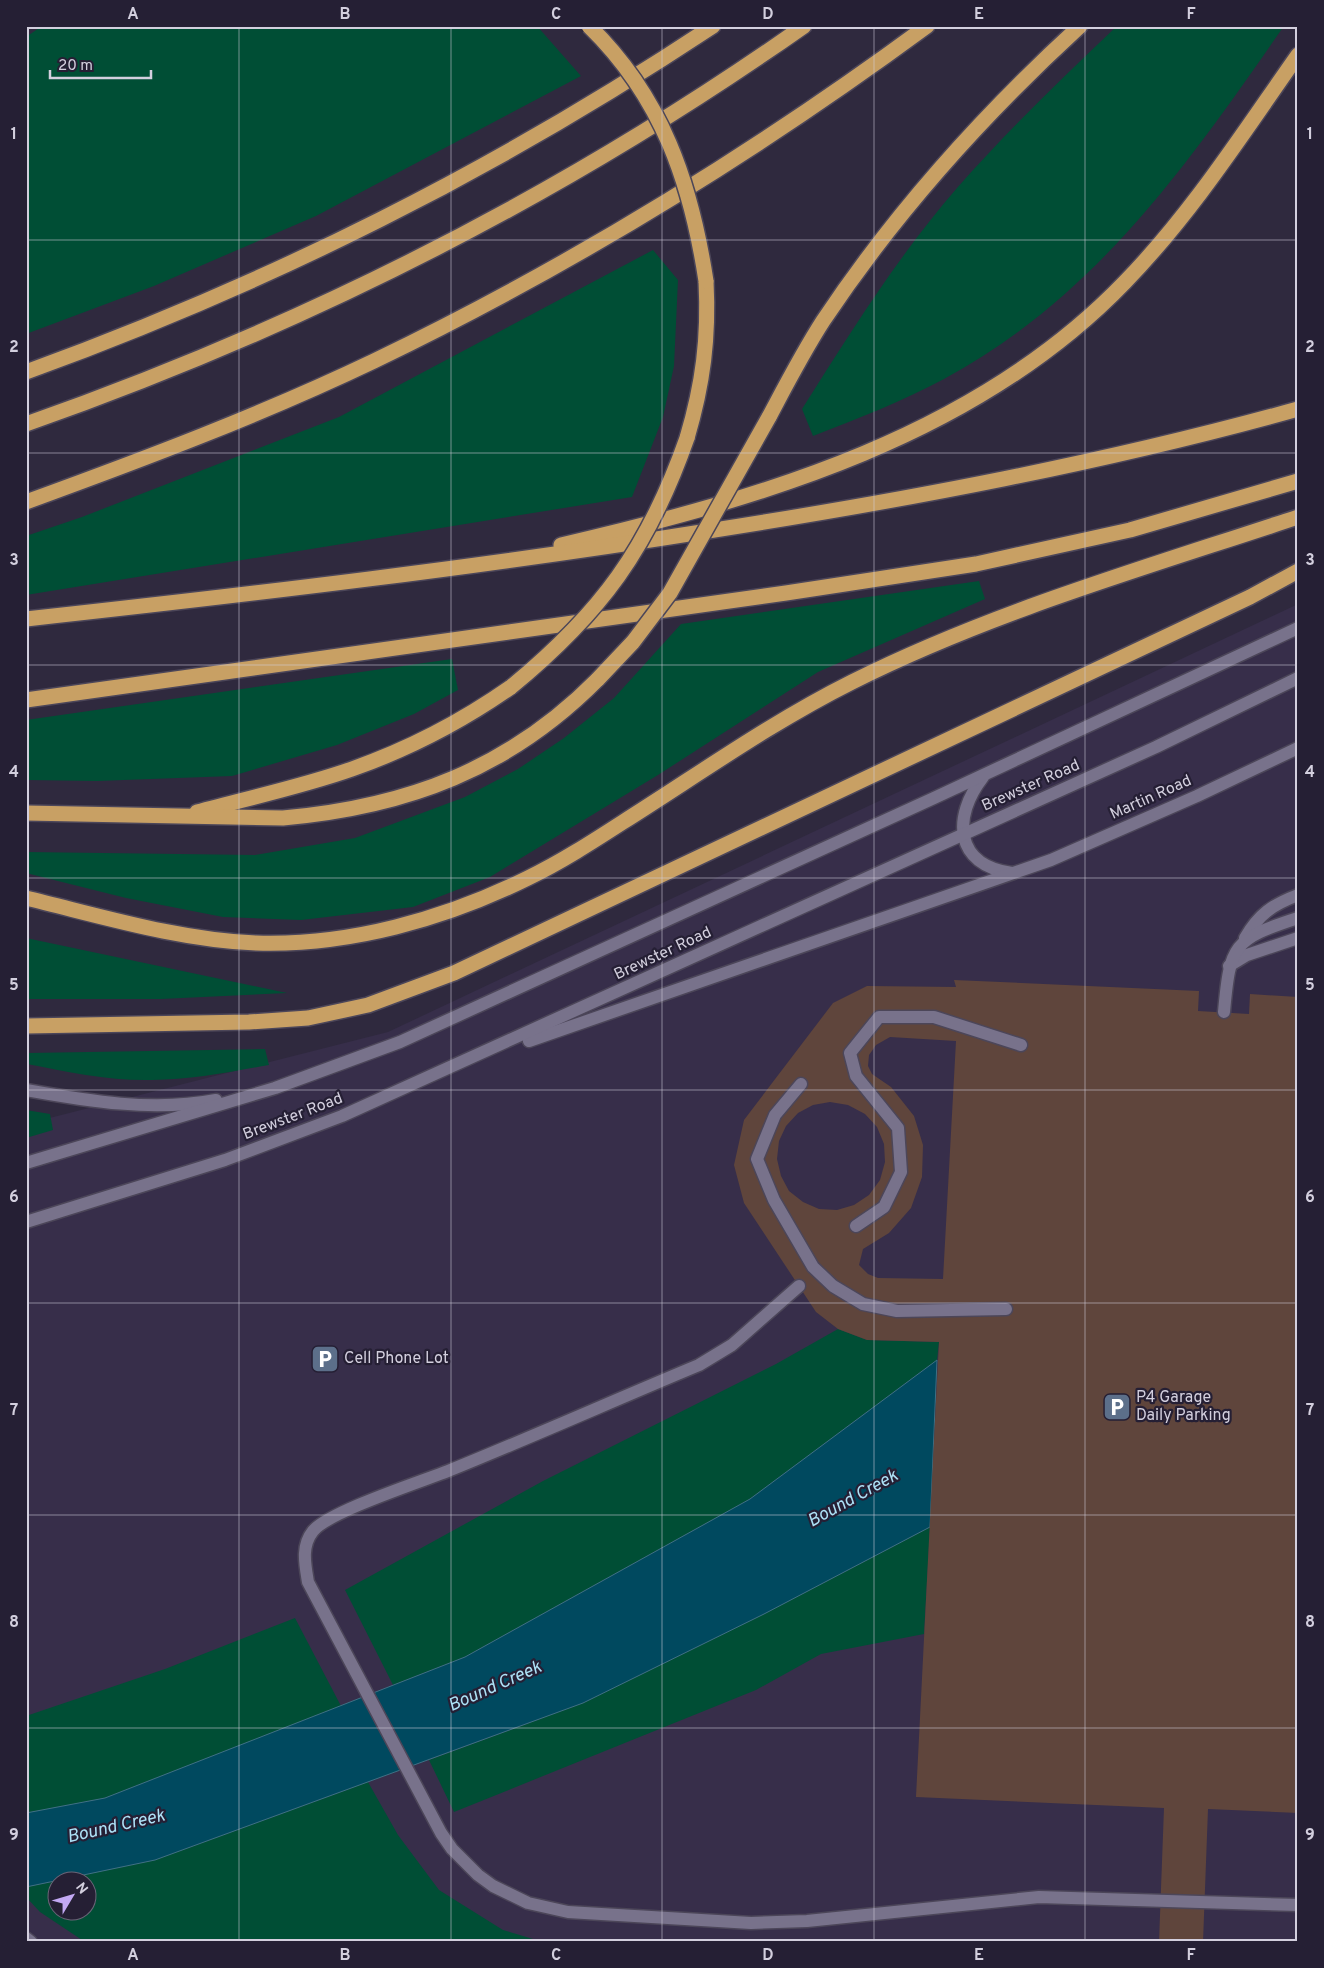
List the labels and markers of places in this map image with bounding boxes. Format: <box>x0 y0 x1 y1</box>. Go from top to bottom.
parking icon: Cell Phone Lot <box>310 1344 340 1374</box>
place label: Cell Phone Lot <box>344 1349 449 1369</box>
place label: P4 Garage Daily Parking <box>1136 1388 1231 1426</box>
parking icon: P4 Garage Daily Parking <box>1102 1392 1132 1422</box>

